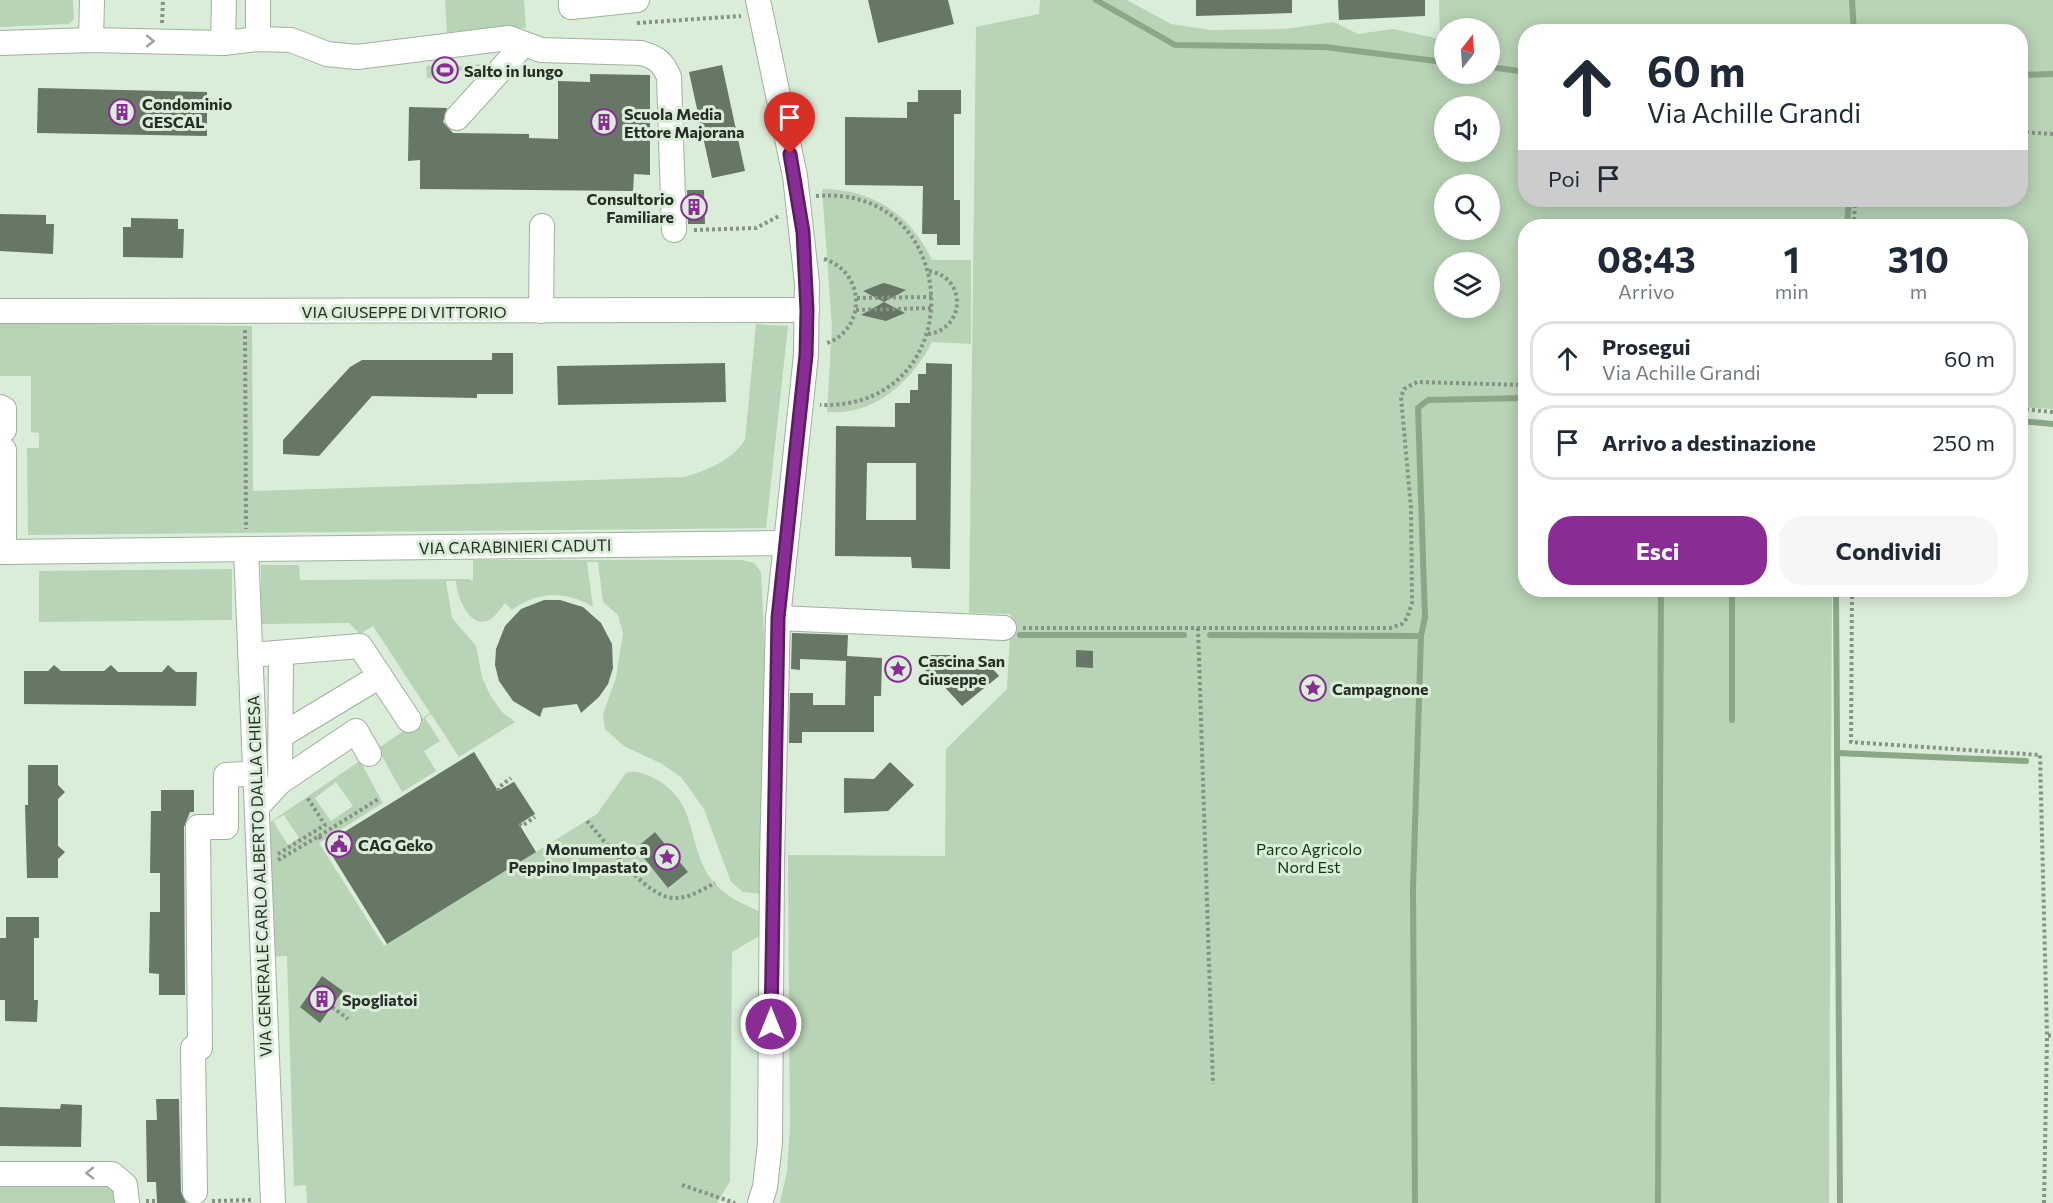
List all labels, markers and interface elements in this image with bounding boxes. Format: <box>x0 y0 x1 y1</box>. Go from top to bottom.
north arrow <box>1434 18 1500 84</box>
map controls <box>1434 18 1500 318</box>
one-way arrow <box>145 35 154 47</box>
text: 60 m <box>1647 44 1746 96</box>
icon: ahead <box>1548 48 1626 126</box>
sports icon: Salto in lungo <box>430 55 460 85</box>
place label: Salto in lungo <box>464 61 564 80</box>
pin <box>764 92 815 154</box>
place label: Condominio GESCAL <box>142 94 233 131</box>
button: sound <box>1434 96 1500 162</box>
text: Via Achille Grandi <box>1647 96 1861 129</box>
building icon: Condominio GESCAL <box>107 97 137 127</box>
icon: arrive <box>773 101 806 134</box>
place label: Scuola Media Ettore Majorana <box>624 104 745 141</box>
building icon: Scuola Media Ettore Majorana <box>589 107 619 137</box>
icon: arrive <box>1592 162 1625 195</box>
text: Poi <box>1548 165 1580 192</box>
button: search <box>1434 174 1500 240</box>
place label: Consultorio Familiare <box>586 189 674 226</box>
building icon: Consultorio Familiare <box>679 192 709 222</box>
text: 08:43 <box>1597 236 1696 280</box>
text: 1 <box>1784 236 1800 280</box>
text: 310 <box>1888 236 1949 280</box>
button: layers <box>1434 252 1500 318</box>
text: Arrivo <box>1618 279 1675 303</box>
text: min <box>1775 279 1809 303</box>
text: m <box>1910 279 1927 303</box>
street label: VIA GIUSEPPE DI VITTORIO <box>301 302 507 321</box>
text: Prosegui <box>1602 333 1691 360</box>
icon: ahead <box>1551 342 1584 375</box>
text: 60 m <box>1944 345 1995 372</box>
text: Via Achille Grandi <box>1602 360 1761 384</box>
icon: arrive <box>1551 426 1584 459</box>
text: Arrivo a destinazione <box>1602 429 1816 456</box>
text: 250 m <box>1932 429 1995 456</box>
button: Esci <box>1548 516 1767 585</box>
button: Condividi <box>1779 516 1998 585</box>
street label: VIA CARABINIERI CADUTI <box>419 535 611 557</box>
place label: Cascina San Giuseppe <box>918 651 1005 688</box>
place icon: Cascina San Giuseppe <box>883 654 913 684</box>
place icon: Campagnone <box>1298 673 1328 703</box>
place label: Campagnone <box>1332 679 1429 698</box>
street label: VIA GENERALE CARLO ALBERTO DALLA CHIESA <box>243 695 275 1057</box>
public building icon: CAG Geko <box>324 829 354 859</box>
place label: CAG Geko <box>358 835 434 854</box>
place label: Monumento a Peppino Impastato <box>508 839 648 876</box>
park label: Parco Agricolo Nord Est <box>1256 839 1362 876</box>
place icon: Monumento a Peppino Impastato <box>652 842 682 872</box>
building icon: Spogliatoi <box>307 984 337 1014</box>
place label: Spogliatoi <box>342 990 417 1009</box>
position arrow <box>739 992 803 1056</box>
one-way arrow <box>85 1167 94 1179</box>

